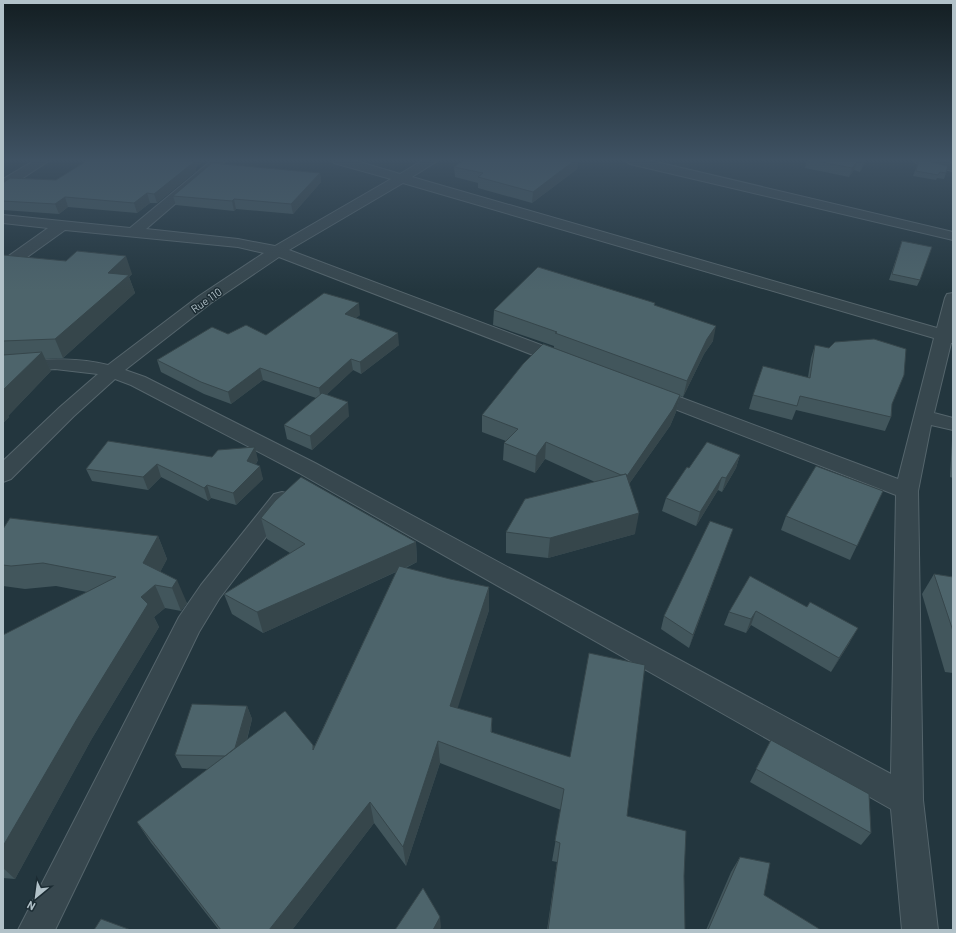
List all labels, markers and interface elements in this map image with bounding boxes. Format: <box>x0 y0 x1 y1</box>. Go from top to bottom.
street label: Rue 110 <box>188 285 224 315</box>
north arrow <box>16 877 56 917</box>
text: N <box>25 899 37 914</box>

